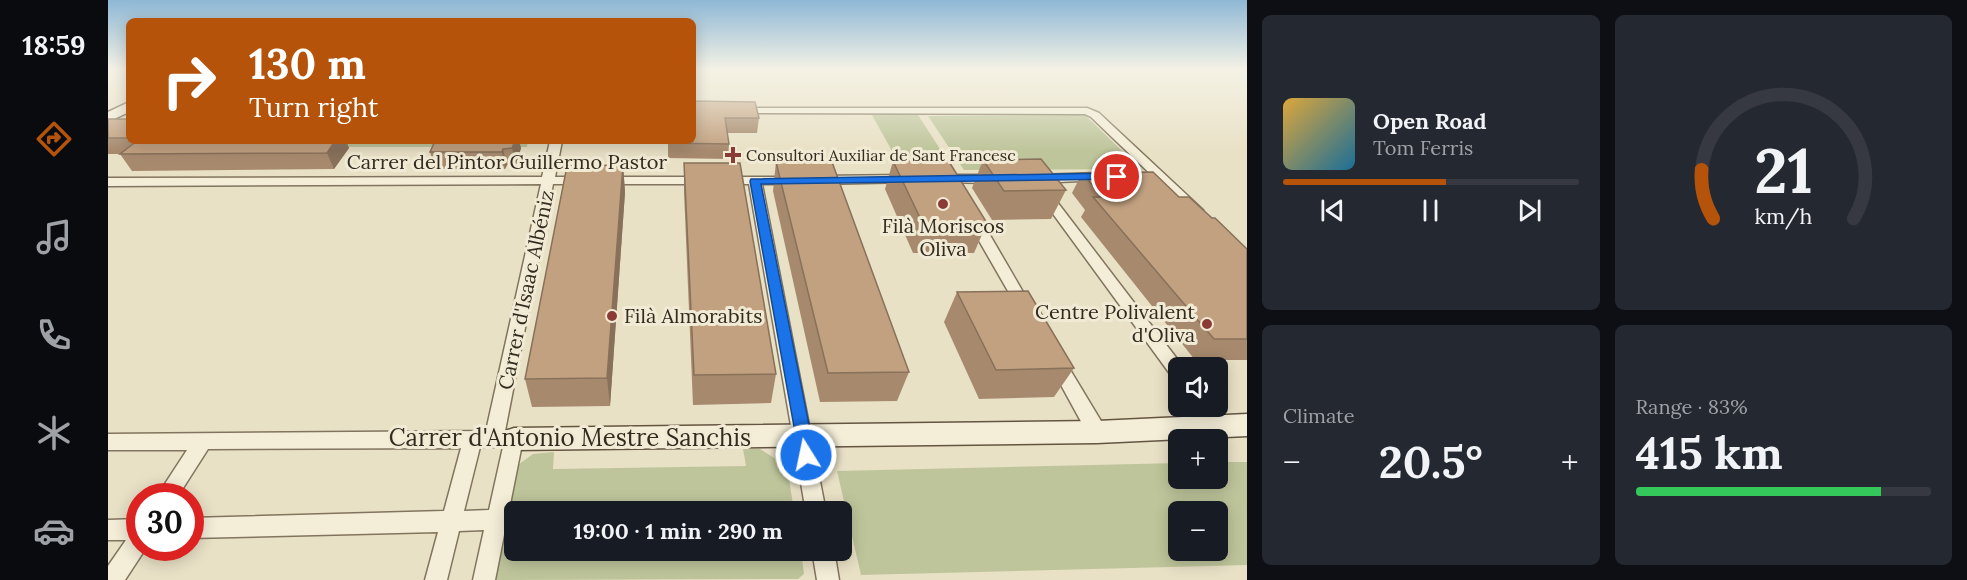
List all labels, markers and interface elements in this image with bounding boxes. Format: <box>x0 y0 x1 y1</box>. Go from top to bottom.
text: 18:59 <box>22 28 86 62</box>
text: 130 m <box>249 37 366 91</box>
icon: right <box>150 42 228 120</box>
text: Turn right <box>249 90 378 124</box>
text: Open Road <box>1373 107 1487 135</box>
icon: directions <box>33 118 75 160</box>
text: 21 <box>1754 131 1813 211</box>
text: Tom Ferris <box>1373 135 1473 160</box>
place label: Consultori Auxiliar de Sant Francesc <box>746 145 1016 165</box>
marker: Consultori Auxiliar de Sant Francesc <box>724 146 742 164</box>
street label: Carrer del Pintor Guillermo Pastor <box>347 149 668 174</box>
pin <box>1091 151 1142 202</box>
icon: arrive <box>1100 160 1133 193</box>
street label: Carrer d'Isaac Albéniz <box>492 188 559 392</box>
icon: previous <box>1316 194 1349 227</box>
icon: pause <box>1414 194 1447 227</box>
icon: next <box>1513 194 1546 227</box>
marker: Filà Moriscos Oliva <box>936 197 950 211</box>
text: km/h <box>1754 203 1812 231</box>
place label: Filà Moriscos Oliva <box>882 213 1004 261</box>
icon: music <box>33 216 75 258</box>
place label: Centre Polivalent d'Oliva <box>1035 299 1195 347</box>
place label: Filà Almorabits <box>624 303 762 328</box>
marker: Filà Almorabits <box>605 309 619 323</box>
icon: phone <box>33 314 75 356</box>
marker: Centre Polivalent d'Oliva <box>1200 317 1214 331</box>
map controls <box>1168 357 1228 561</box>
button: sound <box>1168 357 1228 417</box>
text: Range · 83% <box>1636 394 1748 419</box>
text: Climate <box>1283 403 1355 428</box>
icon: climate <box>33 412 75 454</box>
street label: Carrer d'Antonio Mestre Sanchis <box>389 422 751 453</box>
position arrow <box>774 423 838 487</box>
text: 415 km <box>1636 424 1783 481</box>
button: + <box>1168 429 1228 489</box>
text: 20.5° <box>1379 433 1483 490</box>
text: − <box>1283 441 1301 483</box>
text: + <box>1561 441 1578 483</box>
speed limit sign: 30 <box>126 483 204 561</box>
button: − <box>1168 501 1228 561</box>
icon: car <box>33 510 75 552</box>
text: 19:00 · 1 min · 290 m <box>574 517 782 545</box>

